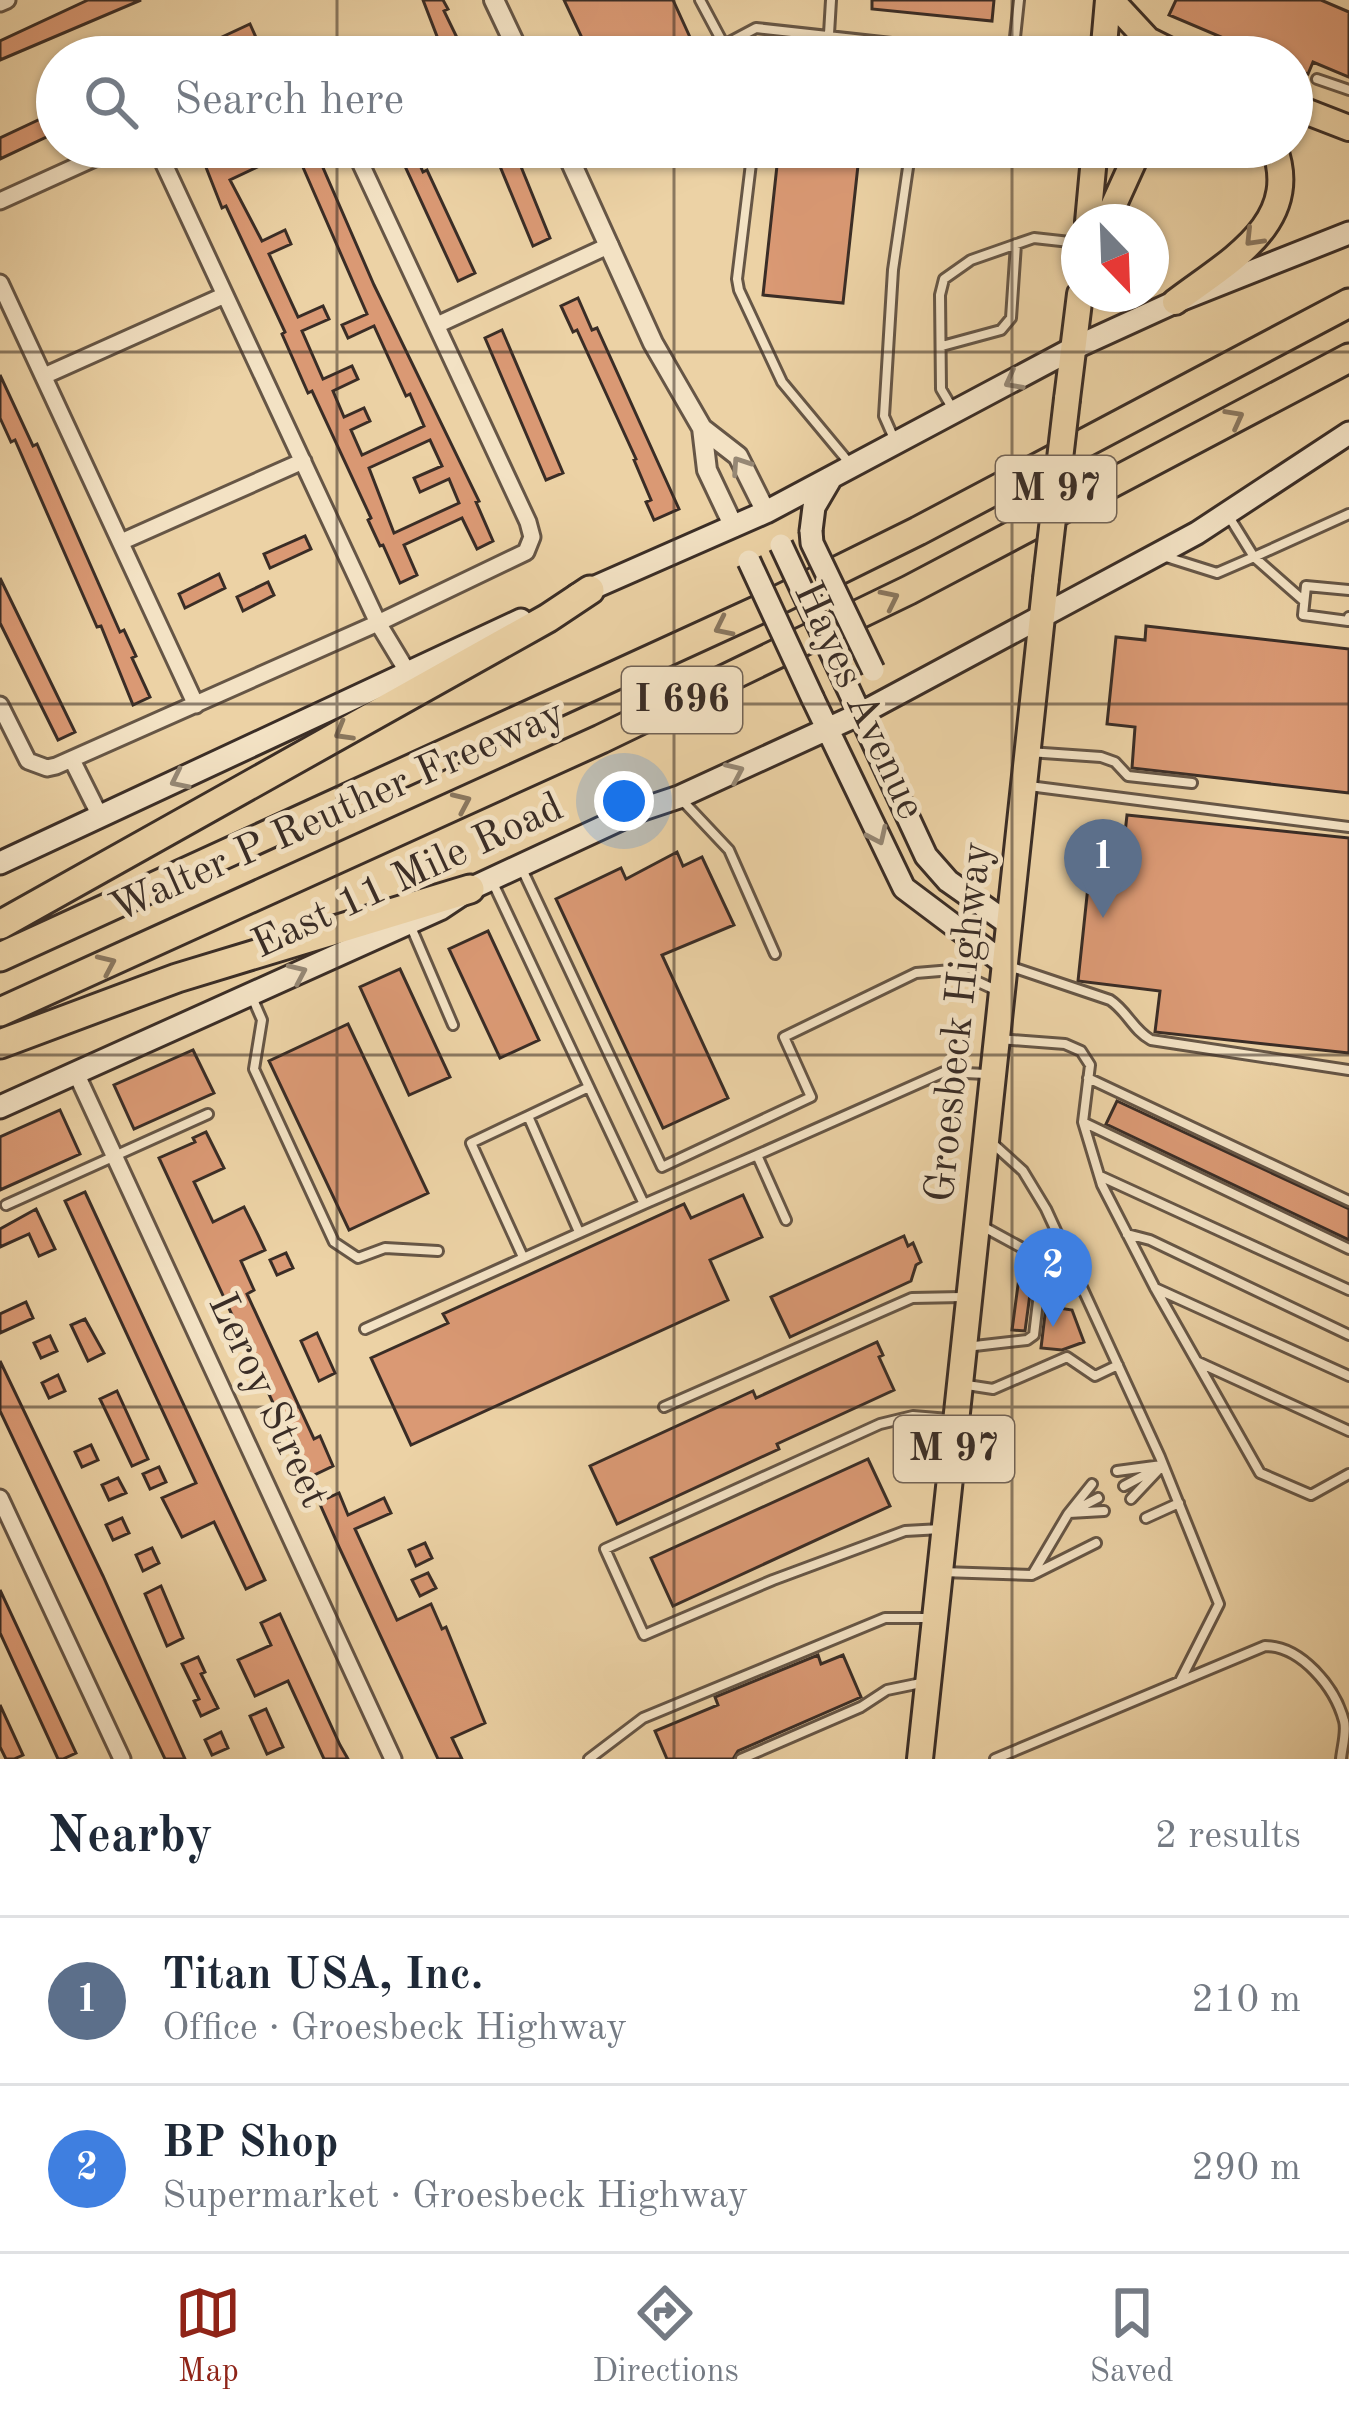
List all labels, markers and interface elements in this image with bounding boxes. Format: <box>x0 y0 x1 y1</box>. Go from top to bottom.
search box <box>36 36 1313 168</box>
icon: search <box>78 69 144 135</box>
text: Search here <box>174 79 404 124</box>
north arrow <box>1061 204 1169 312</box>
one-way arrow <box>1246 224 1268 246</box>
one-way arrow <box>1005 367 1026 390</box>
one-way arrow <box>1223 409 1244 432</box>
one-way arrow <box>732 456 754 478</box>
road number: M 97 <box>996 456 1116 522</box>
street label: Hayes Avenue <box>785 576 931 826</box>
one-way arrow <box>878 590 899 613</box>
one-way arrow <box>714 613 735 636</box>
road number: I 696 <box>622 667 742 733</box>
street label: Walter P Reuther Freeway <box>105 693 571 931</box>
one-way arrow <box>334 718 356 741</box>
one-way arrow <box>723 762 744 786</box>
one-way arrow <box>170 766 191 790</box>
your location <box>594 771 654 831</box>
street label: East 11 Mile Road <box>246 787 570 967</box>
one-way arrow <box>449 793 471 816</box>
pin: 1 <box>1064 819 1142 918</box>
one-way arrow <box>864 824 887 845</box>
street label: Groesbeck Highway <box>920 840 1000 1204</box>
one-way arrow <box>94 954 116 978</box>
one-way arrow <box>286 964 307 987</box>
pin: 2 <box>1014 1228 1092 1327</box>
street label: Leroy Street <box>199 1288 335 1514</box>
road number: M 97 <box>894 1416 1014 1482</box>
text: Nearby <box>48 1812 213 1863</box>
text: 2 results <box>1155 1817 1301 1856</box>
text: Titan USA, Inc. <box>162 1954 483 1999</box>
text: 1 <box>76 1981 98 2020</box>
text: 210 m <box>1191 1981 1301 2020</box>
text: Office · Groesbeck Highway <box>162 2009 627 2048</box>
text: BP Shop <box>162 2122 338 2167</box>
text: 2 <box>76 2149 98 2188</box>
text: 290 m <box>1191 2149 1301 2188</box>
text: Supermarket · Groesbeck Highway <box>162 2177 748 2216</box>
tab: Map <box>175 2280 241 2393</box>
tab: Directions <box>592 2280 739 2393</box>
tab: Saved <box>1090 2280 1174 2393</box>

